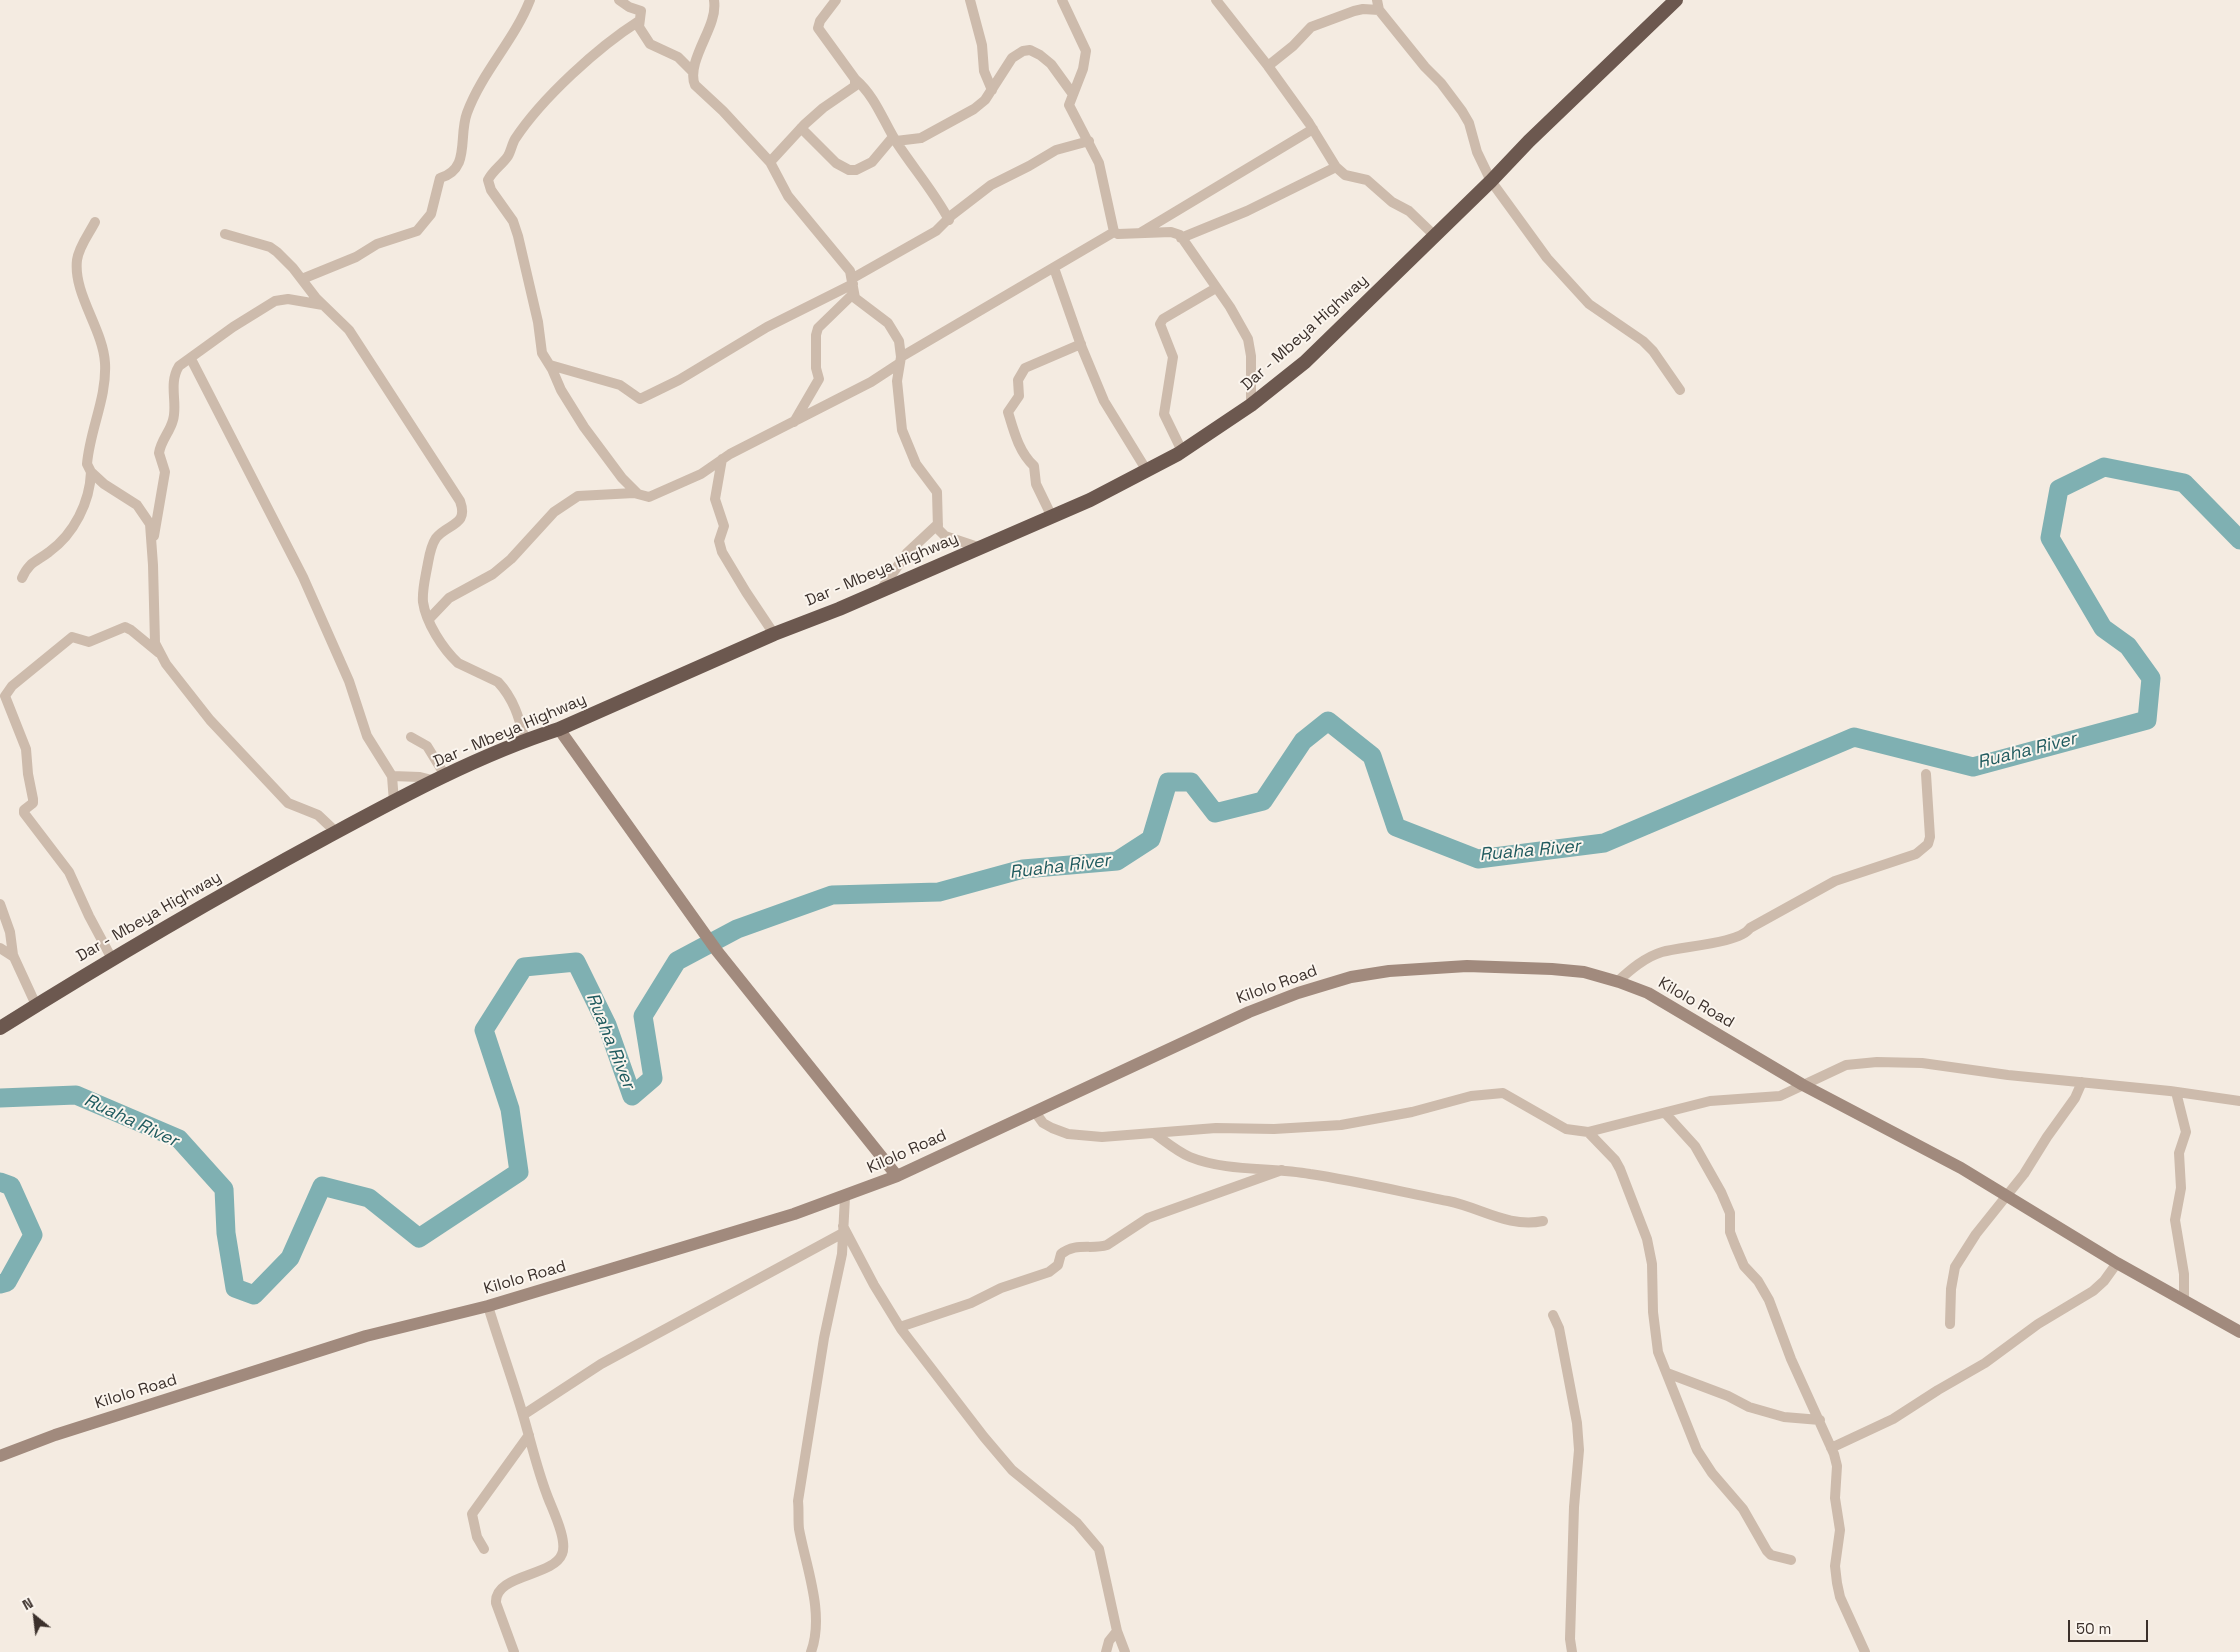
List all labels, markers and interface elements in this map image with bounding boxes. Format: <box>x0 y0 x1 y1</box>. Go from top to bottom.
street label: Dar - Mbeya Highway <box>1238 271 1372 395</box>
street label: Dar - Mbeya Highway <box>803 529 961 611</box>
street label: Dar - Mbeya Highway <box>431 690 589 772</box>
water label: Ruaha River <box>1975 728 2079 774</box>
water label: Ruaha River <box>1479 836 1581 866</box>
water label: Ruaha River <box>1008 850 1112 884</box>
street label: Dar - Mbeya Highway <box>73 868 225 966</box>
street label: Kilolo Road <box>1234 961 1320 1009</box>
street label: Kilolo Road <box>1655 974 1737 1032</box>
water label: Ruaha River <box>581 990 639 1092</box>
water label: Ruaha River <box>81 1090 181 1152</box>
street label: Kilolo Road <box>864 1126 950 1178</box>
street label: Kilolo Road <box>482 1257 568 1299</box>
street label: Kilolo Road <box>93 1370 179 1414</box>
north arrow <box>10 1592 60 1642</box>
text: N <box>19 1594 36 1614</box>
scale bar <box>2070 1610 2150 1642</box>
text: 50 m <box>2076 1619 2111 1638</box>

